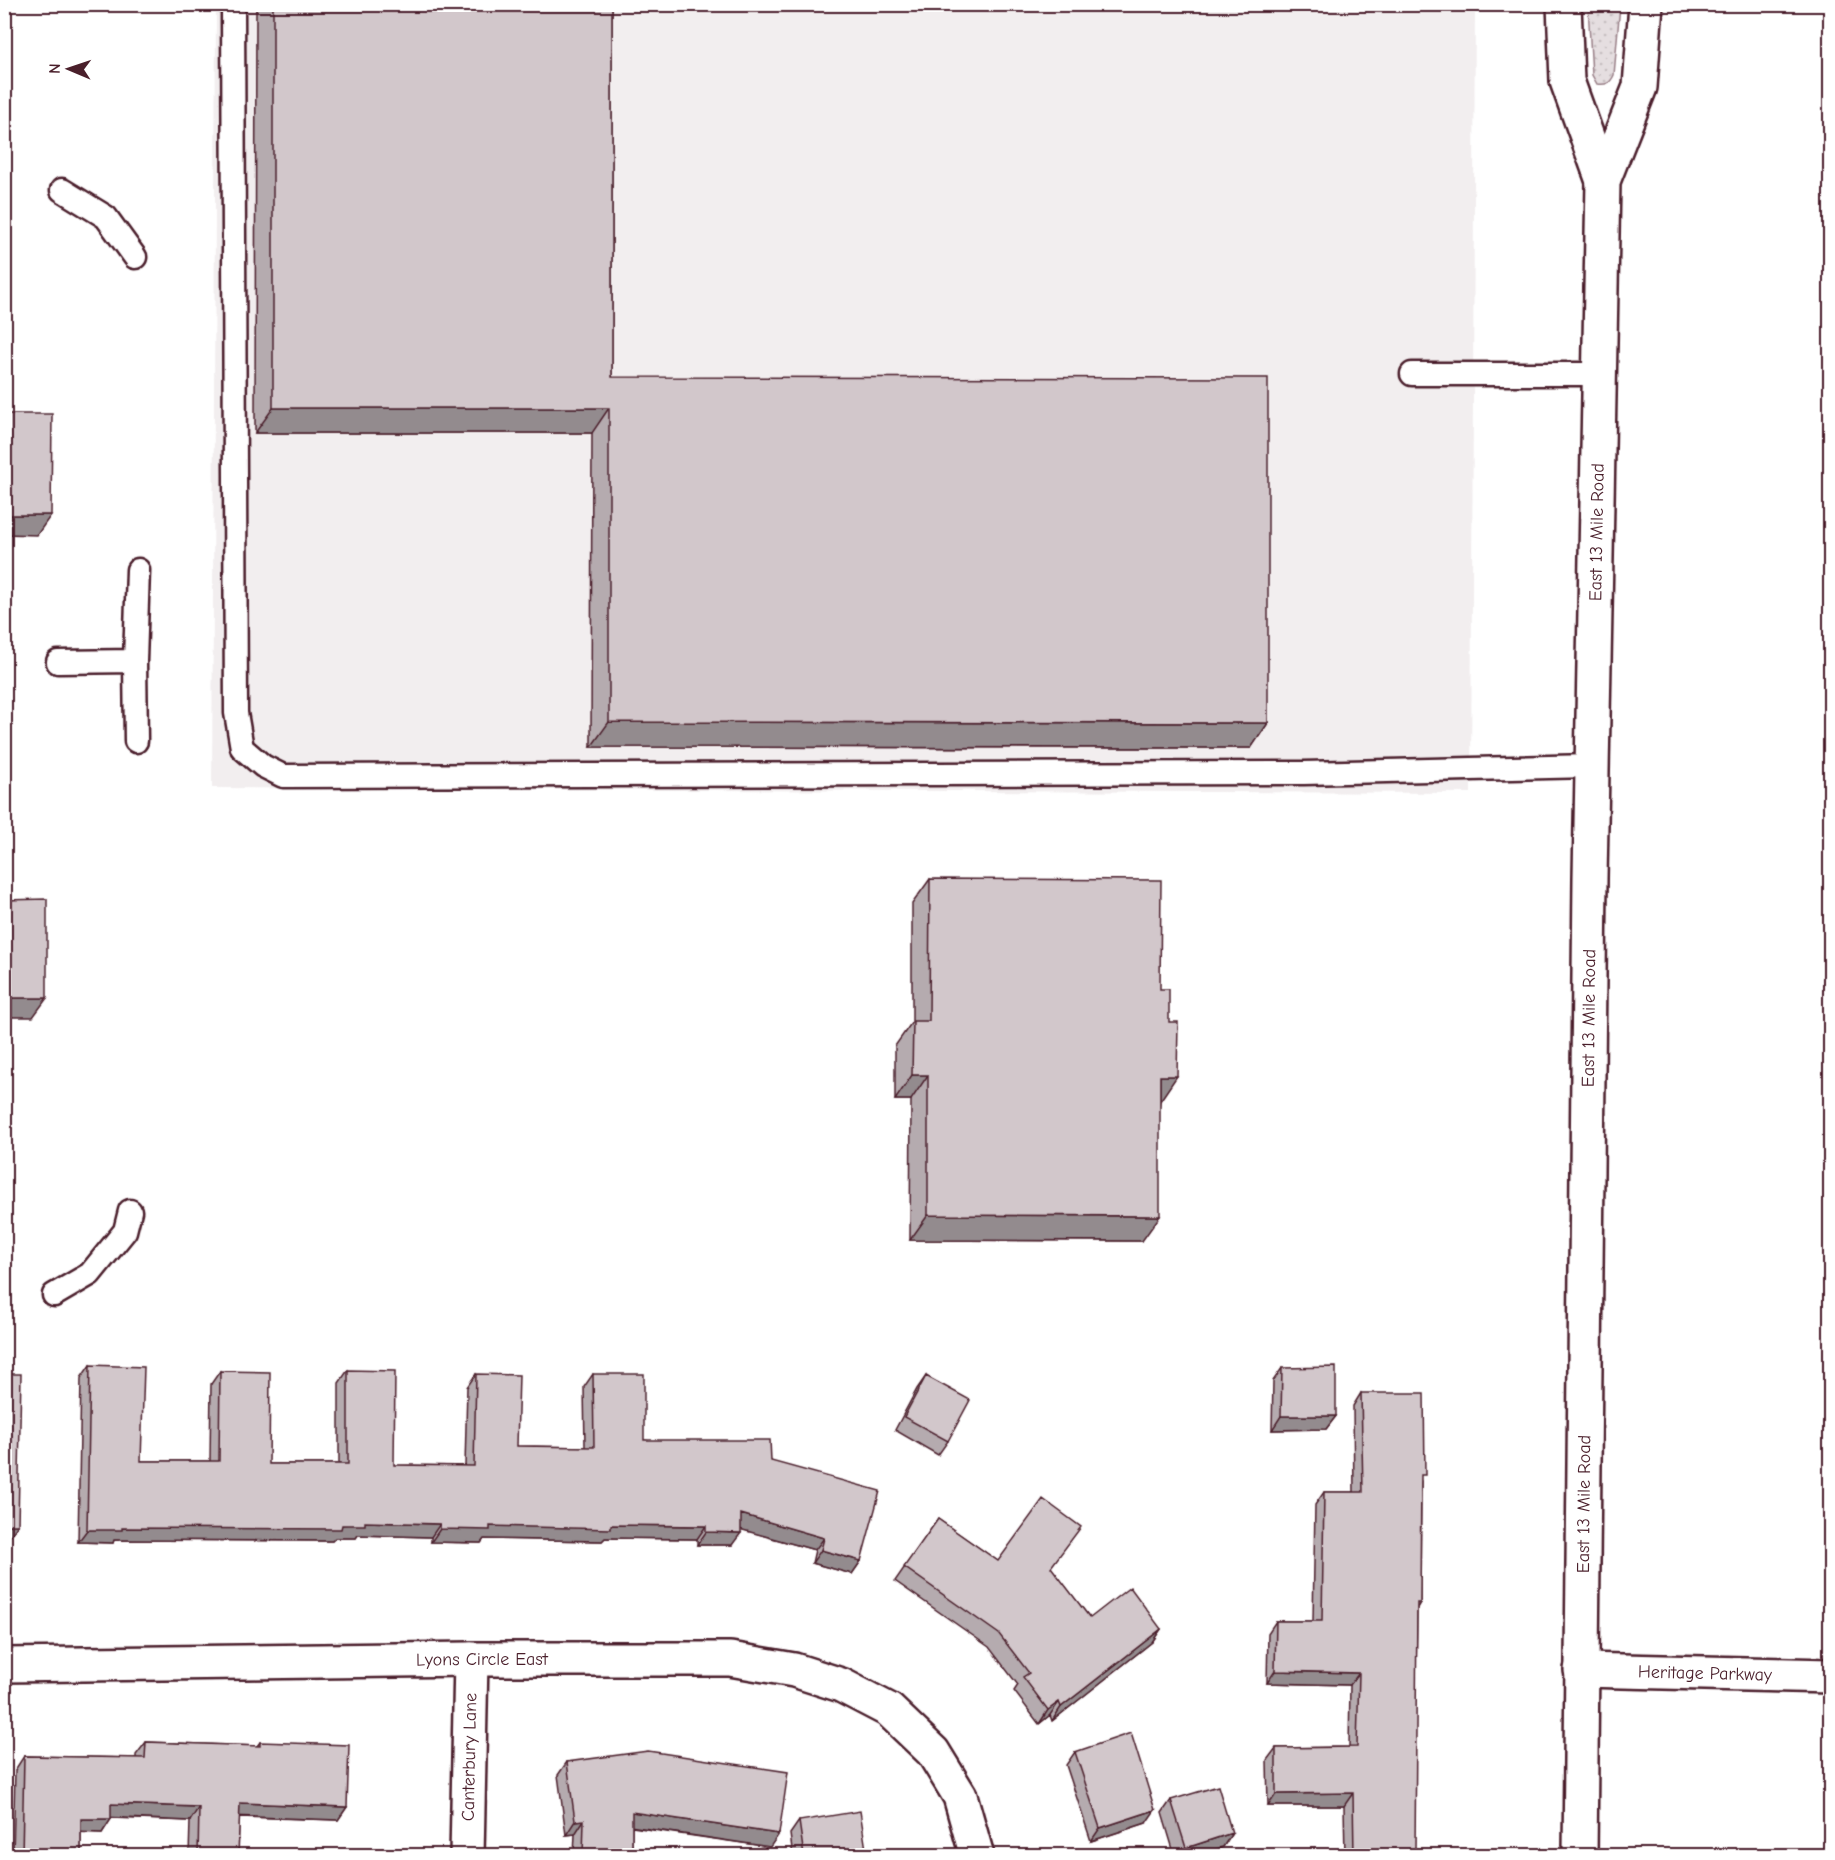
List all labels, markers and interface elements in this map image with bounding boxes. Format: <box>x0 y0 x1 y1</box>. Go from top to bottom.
north arrow <box>39 39 99 99</box>
text: N <box>46 63 64 74</box>
street label: East 13 Mile Road <box>1585 463 1608 601</box>
street label: East 13 Mile Road <box>1577 949 1600 1087</box>
street label: East 13 Mile Road <box>1572 1435 1595 1573</box>
street label: Lyons Circle East <box>416 1649 549 1670</box>
street label: Heritage Parkway <box>1638 1661 1773 1685</box>
street label: Canterbury Lane <box>457 1693 481 1821</box>

